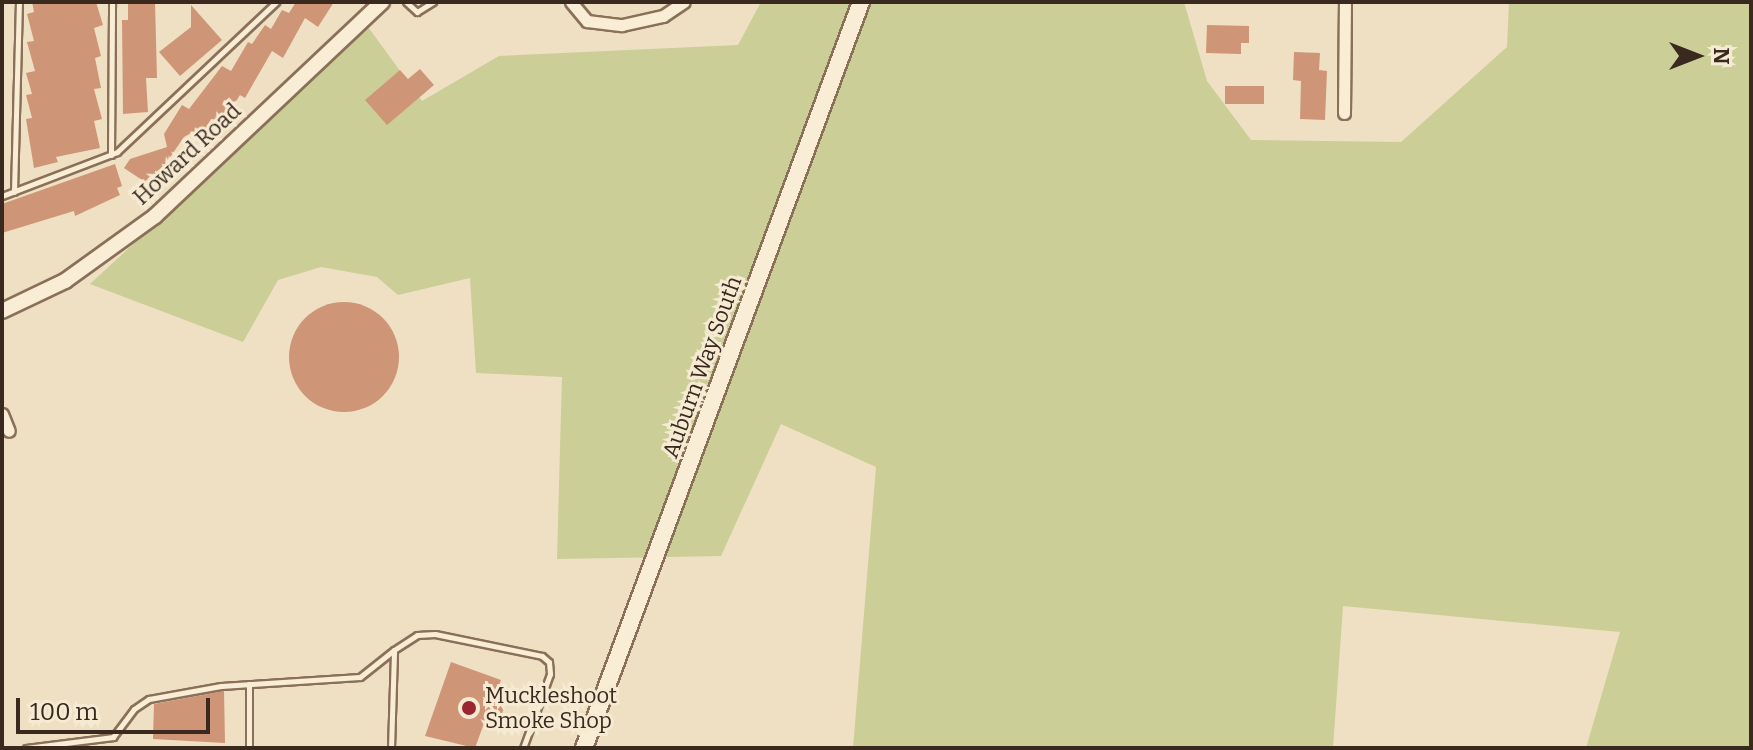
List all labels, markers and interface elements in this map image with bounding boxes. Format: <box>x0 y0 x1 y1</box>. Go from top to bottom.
north arrow <box>1657 16 1737 96</box>
text: N <box>1708 48 1735 64</box>
street label: Howard Road <box>128 98 246 210</box>
street label: Auburn Way South <box>657 273 747 461</box>
scale bar <box>20 682 214 732</box>
place label: Muckleshoot Smoke Shop <box>485 682 617 734</box>
text: 100 m <box>30 698 98 726</box>
marker: Muckleshoot Smoke Shop <box>460 699 478 717</box>

